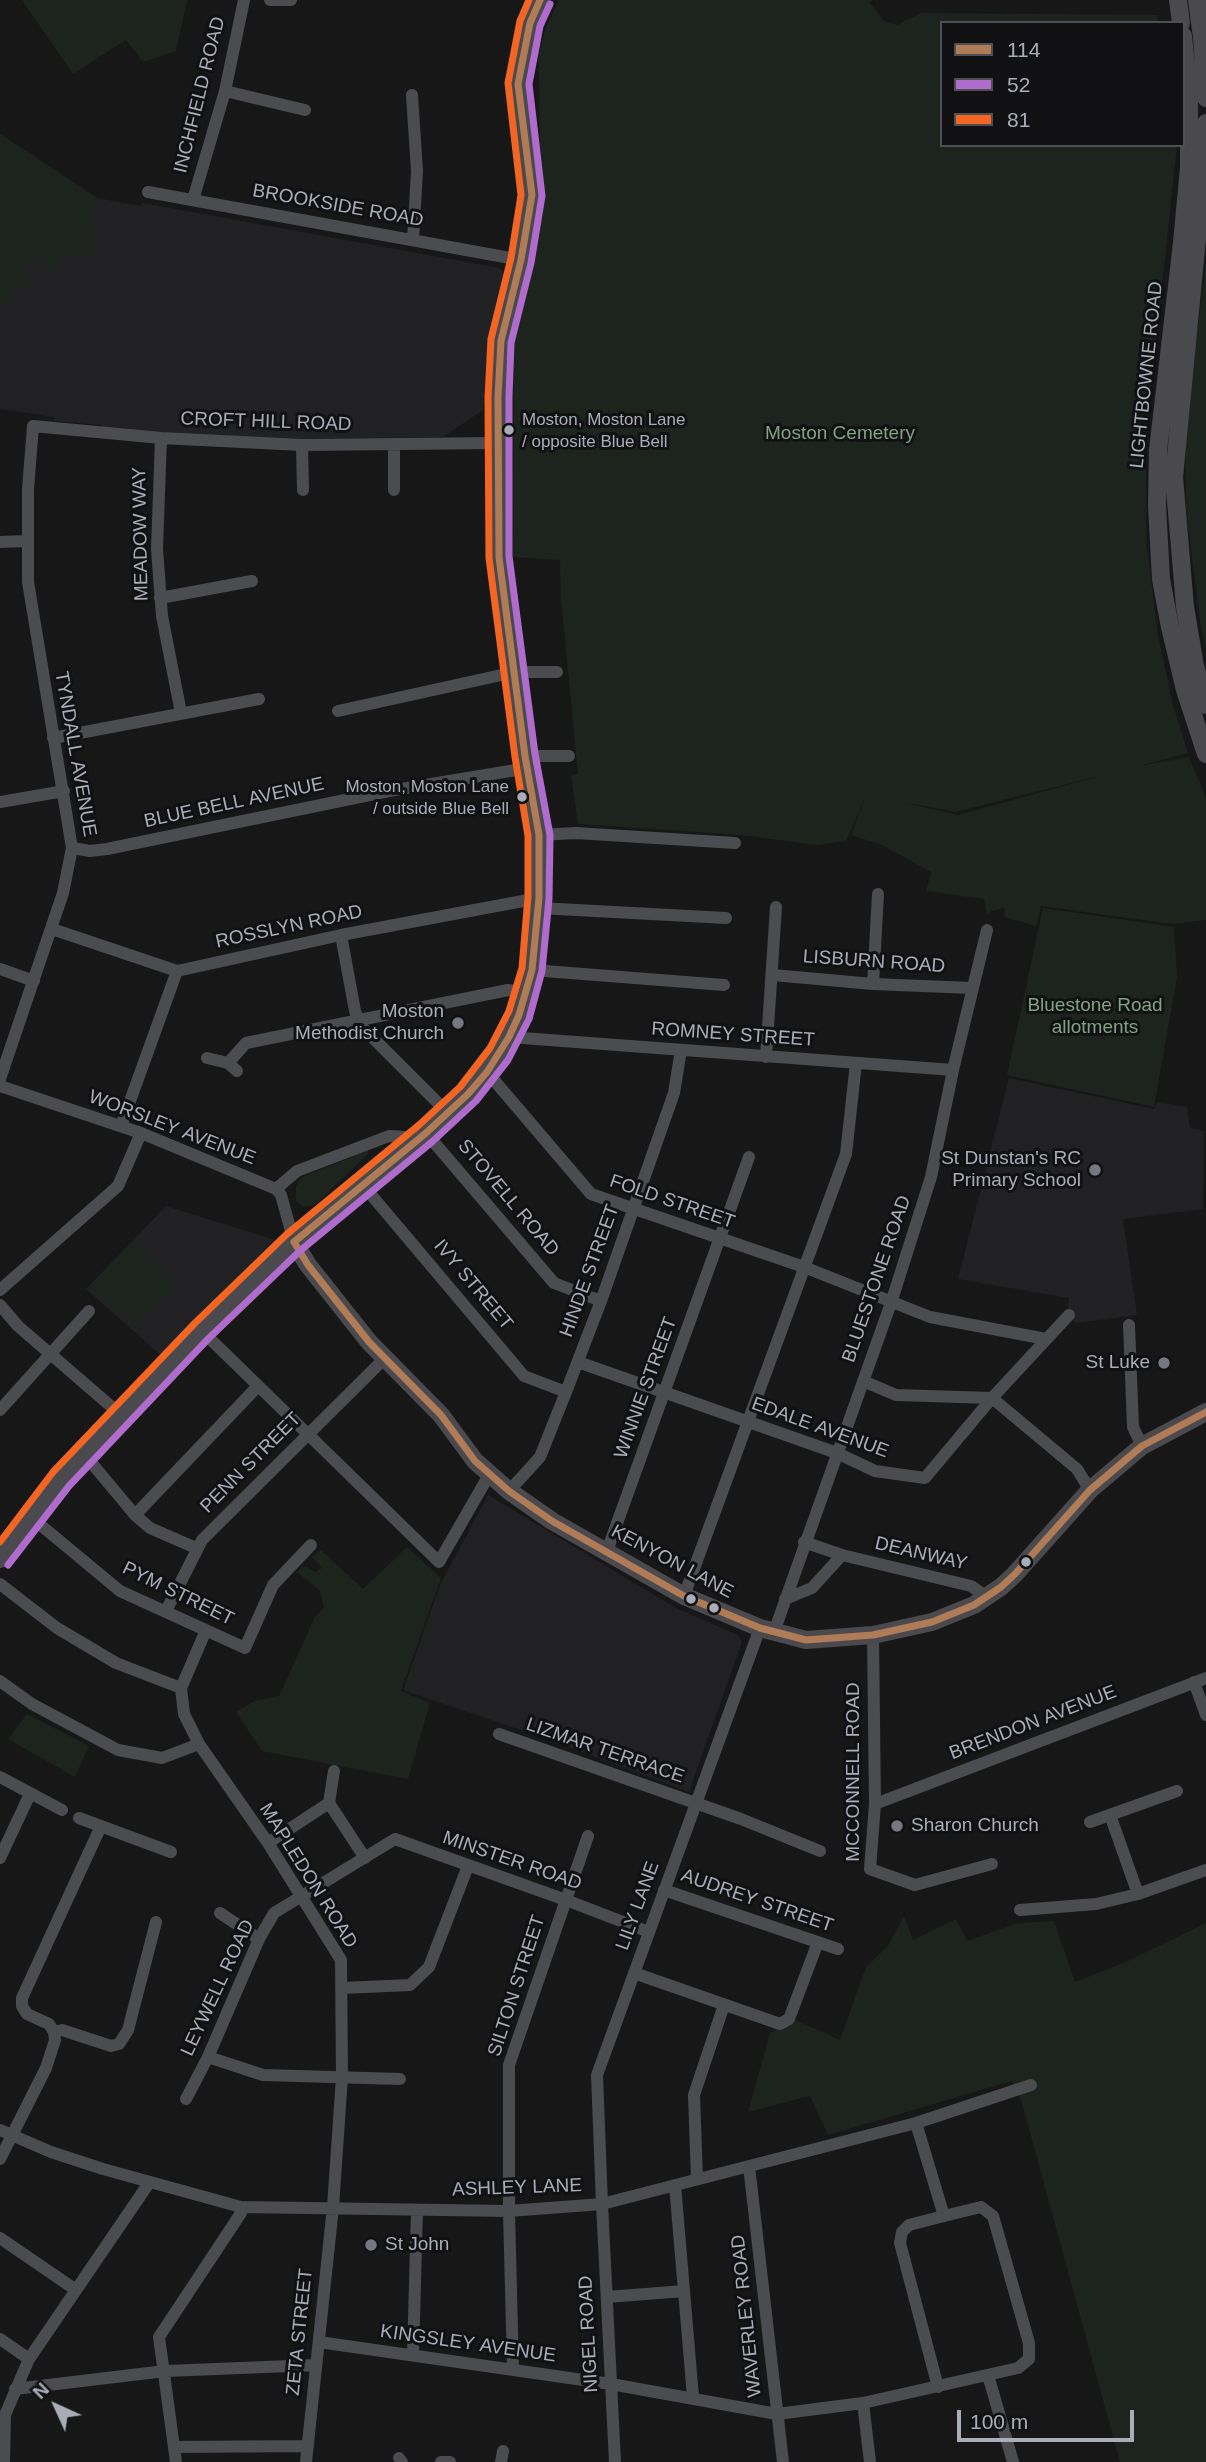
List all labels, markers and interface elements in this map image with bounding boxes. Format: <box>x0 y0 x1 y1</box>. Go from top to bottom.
street label: INCHFIELD ROAD <box>170 14 230 176</box>
legend <box>940 21 1185 147</box>
text: 114 <box>1007 38 1040 61</box>
text: 52 <box>1007 73 1030 96</box>
text: 81 <box>1007 108 1030 131</box>
street label: BROOKSIDE ROAD <box>251 180 425 232</box>
street label: LIGHTBOWNE ROAD <box>1126 280 1168 470</box>
street label: CROFT HILL ROAD <box>180 408 352 436</box>
place label: Moston, Moston Lane / opposite Blue Bell <box>522 410 685 450</box>
marker: Moston, Moston Lane / opposite Blue Bell <box>502 423 516 437</box>
park label: Moston Cemetery <box>765 423 915 445</box>
street label: MEADOW WAY <box>128 467 154 601</box>
street label: TYNDALL AVENUE <box>49 670 101 838</box>
street label: BLUE BELL AVENUE <box>142 773 326 833</box>
place label: Moston, Moston Lane / outside Blue Bell <box>346 777 509 817</box>
marker: Moston, Moston Lane / outside Blue Bell <box>515 790 529 804</box>
street label: ROSSLYN ROAD <box>213 900 365 954</box>
street label: LISBURN ROAD <box>802 946 946 978</box>
park label: Bluestone Road allotments <box>1027 995 1163 1039</box>
place label: Moston Methodist Church <box>295 1001 444 1045</box>
marker: Moston Methodist Church <box>450 1015 466 1031</box>
street label: ROMNEY STREET <box>651 1018 815 1052</box>
street label: WORSLEY AVENUE <box>85 1086 259 1170</box>
street label: STOVELL ROAD <box>453 1135 563 1261</box>
place label: St Dunstan's RC Primary School <box>941 1148 1081 1192</box>
marker: St Dunstan's RC Primary School <box>1087 1162 1103 1178</box>
street label: FOLD STREET <box>606 1170 738 1234</box>
street label: BLUESTONE ROAD <box>838 1193 916 1365</box>
street label: HINDE STREET <box>555 1202 625 1340</box>
street label: IVY STREET <box>429 1235 517 1335</box>
street label: WINNIE STREET <box>610 1314 682 1462</box>
place label: St Luke <box>1086 1352 1150 1374</box>
marker: St Luke <box>1156 1355 1172 1371</box>
street label: EDALE AVENUE <box>748 1393 892 1463</box>
street label: PENN STREET <box>196 1408 306 1518</box>
street label: KENYON LANE <box>607 1520 737 1604</box>
street label: DEANWAY <box>873 1532 969 1576</box>
unlabelled marker <box>1019 1555 1033 1569</box>
street label: PYM STREET <box>118 1557 238 1631</box>
unlabelled marker <box>684 1592 698 1606</box>
unlabelled marker <box>707 1601 721 1615</box>
street label: BRENDON AVENUE <box>946 1681 1120 1765</box>
street label: MCCONNELL ROAD <box>843 1682 865 1862</box>
street label: LIZMAR TERRACE <box>523 1713 687 1789</box>
street label: MAPLEDON ROAD <box>254 1799 362 1953</box>
place label: Sharon Church <box>911 1815 1039 1837</box>
marker: Sharon Church <box>889 1818 905 1834</box>
street label: MINSTER ROAD <box>439 1827 585 1895</box>
street label: LILY LANE <box>611 1859 665 1953</box>
street label: AUDREY STREET <box>678 1864 836 1938</box>
street label: SILTON STREET <box>483 1913 551 2059</box>
street label: LEYWELL ROAD <box>176 1916 260 2060</box>
street label: ASHLEY LANE <box>452 2174 582 2202</box>
street label: WAVERLEY ROAD <box>727 2233 767 2399</box>
place label: St John <box>385 2234 449 2256</box>
marker: St John <box>363 2237 379 2253</box>
street label: ZETA STREET <box>282 2267 318 2397</box>
street label: NIGEL ROAD <box>575 2275 603 2393</box>
street label: KINGSLEY AVENUE <box>379 2320 557 2368</box>
north arrow <box>21 2371 91 2441</box>
text: N <box>29 2379 53 2403</box>
scale bar <box>961 2396 1138 2440</box>
text: 100 m <box>970 2410 1028 2433</box>

